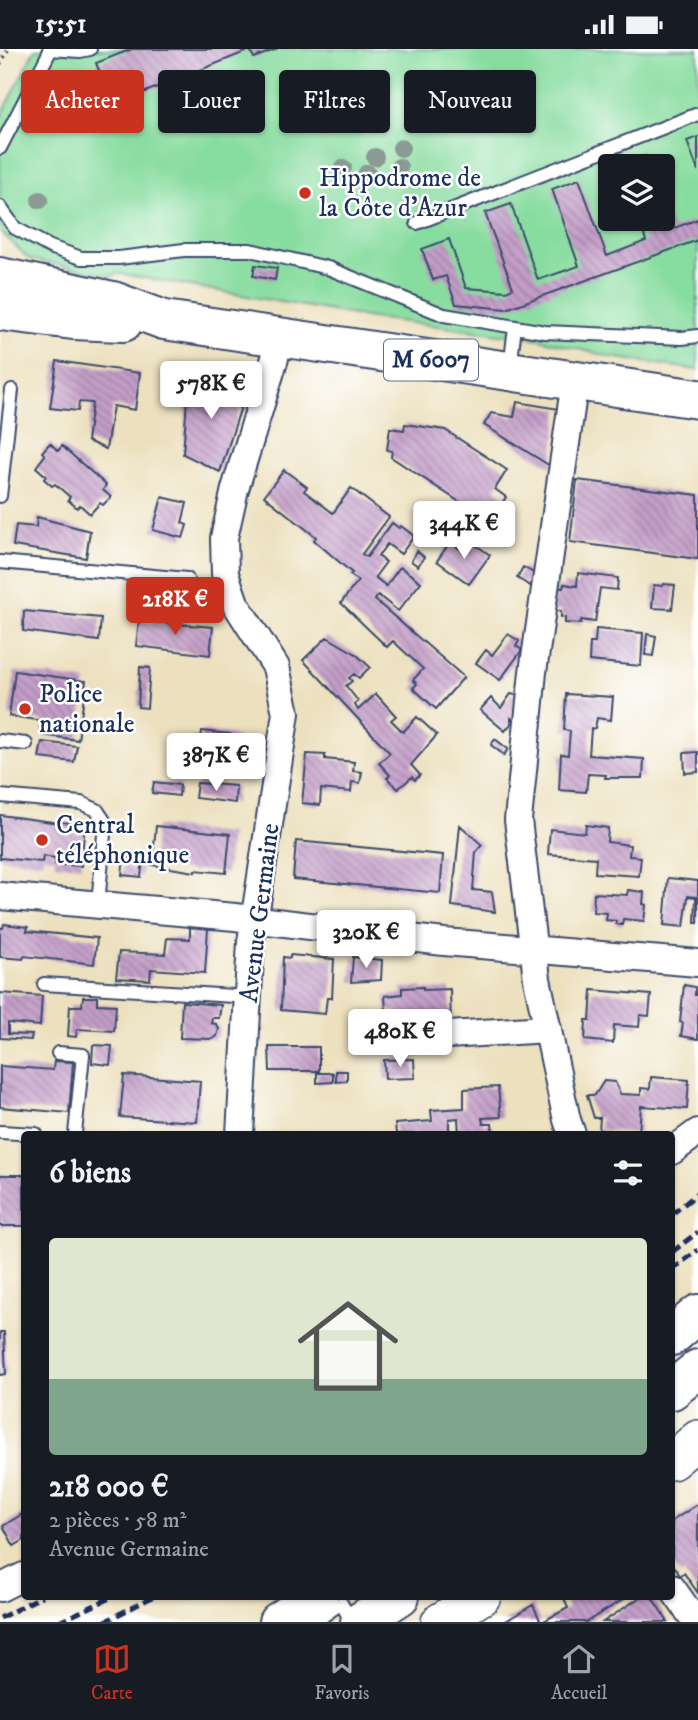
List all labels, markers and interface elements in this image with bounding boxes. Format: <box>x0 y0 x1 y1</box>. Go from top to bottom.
text: 15:51 <box>35 8 87 41</box>
chip: Acheter <box>21 70 144 133</box>
chip: Louer <box>158 70 265 133</box>
chip: Filtres <box>279 70 390 133</box>
chip: Nouveau <box>404 70 536 133</box>
map controls <box>598 154 675 231</box>
button: layers <box>598 154 675 231</box>
place label: Hippodrome de la Côte d'Azur <box>319 162 481 225</box>
marker: Hippodrome de la Côte d'Azur <box>297 185 313 201</box>
road number: M 6007 <box>384 339 478 381</box>
pin: 578K € <box>154 361 268 421</box>
text: 578K € <box>176 369 246 398</box>
pin: 344K € <box>407 501 521 561</box>
text: 344K € <box>429 509 499 538</box>
pin: 218K € <box>118 577 232 637</box>
text: 218K € <box>142 585 208 614</box>
place label: Police nationale <box>39 678 134 741</box>
marker: Police nationale <box>17 701 33 717</box>
pin: 387K € <box>159 733 273 793</box>
text: 387K € <box>183 741 249 770</box>
place label: Central téléphonique <box>56 809 189 872</box>
street label: Avenue Germaine <box>233 821 287 1005</box>
marker: Central téléphonique <box>34 832 50 848</box>
pin: 320K € <box>309 911 423 970</box>
text: 320K € <box>333 918 399 947</box>
pin: 480K € <box>343 1009 457 1069</box>
text: 480K € <box>364 1017 436 1046</box>
icon: filters <box>609 1154 647 1192</box>
text: 6 biens <box>49 1155 131 1192</box>
icon: home <box>285 1283 411 1409</box>
text: 218 000 € <box>49 1469 169 1506</box>
text: 2 pièces · 58 m² <box>49 1506 187 1535</box>
text: Avenue Germaine <box>49 1535 209 1564</box>
tab: Carte <box>91 1640 133 1705</box>
tab: Favoris <box>314 1640 369 1705</box>
tab: Accueil <box>551 1640 607 1705</box>

